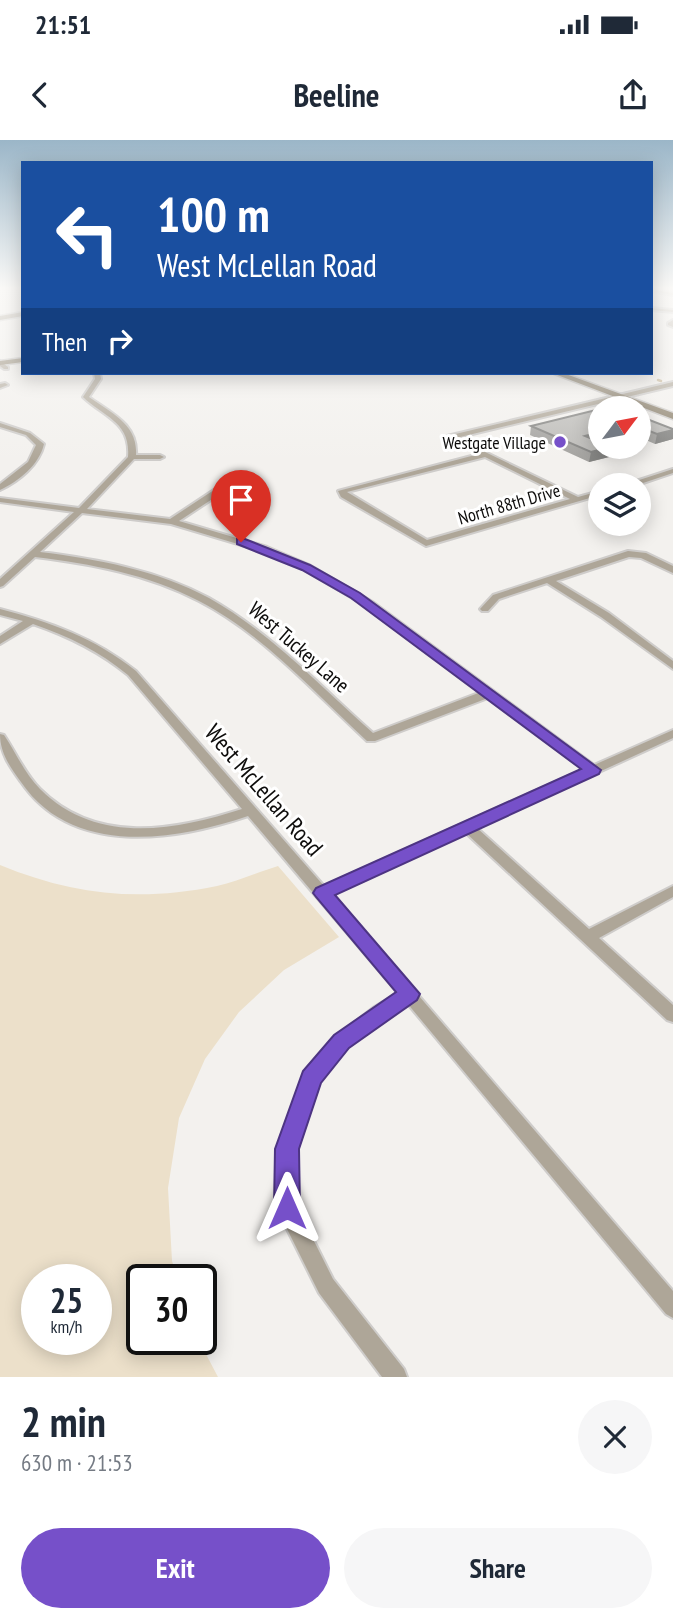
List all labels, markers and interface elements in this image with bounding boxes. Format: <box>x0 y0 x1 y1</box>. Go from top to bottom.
text: 21:51 <box>35 8 91 41</box>
text: Beeline <box>293 74 380 116</box>
icon: back <box>21 76 59 114</box>
icon: share <box>614 76 652 114</box>
text: 100 m <box>157 182 270 246</box>
icon: left <box>42 189 133 280</box>
text: West McLellan Road <box>157 244 377 286</box>
icon: right <box>101 322 139 360</box>
text: Then <box>42 325 87 358</box>
north arrow <box>588 396 651 458</box>
map controls <box>588 396 651 536</box>
place label: Westgate Village <box>443 431 546 454</box>
marker: Westgate Village <box>552 434 568 450</box>
pin <box>211 470 271 542</box>
button: layers <box>588 473 651 536</box>
street label: North 88th Drive <box>455 478 563 530</box>
icon: arrive <box>222 481 260 519</box>
street label: West Tuckey Lane <box>243 596 355 698</box>
street label: West McLellan Road <box>198 718 330 862</box>
position arrow <box>250 1171 324 1245</box>
speed limit sign: 30 <box>126 1264 217 1355</box>
text: 25 <box>50 1277 83 1323</box>
text: km/h <box>51 1315 82 1338</box>
text: 2 min <box>21 1394 106 1449</box>
button: close <box>578 1400 652 1474</box>
text: 630 m · 21:53 <box>21 1448 133 1477</box>
button: Exit <box>21 1528 330 1608</box>
button: Share <box>344 1528 652 1608</box>

